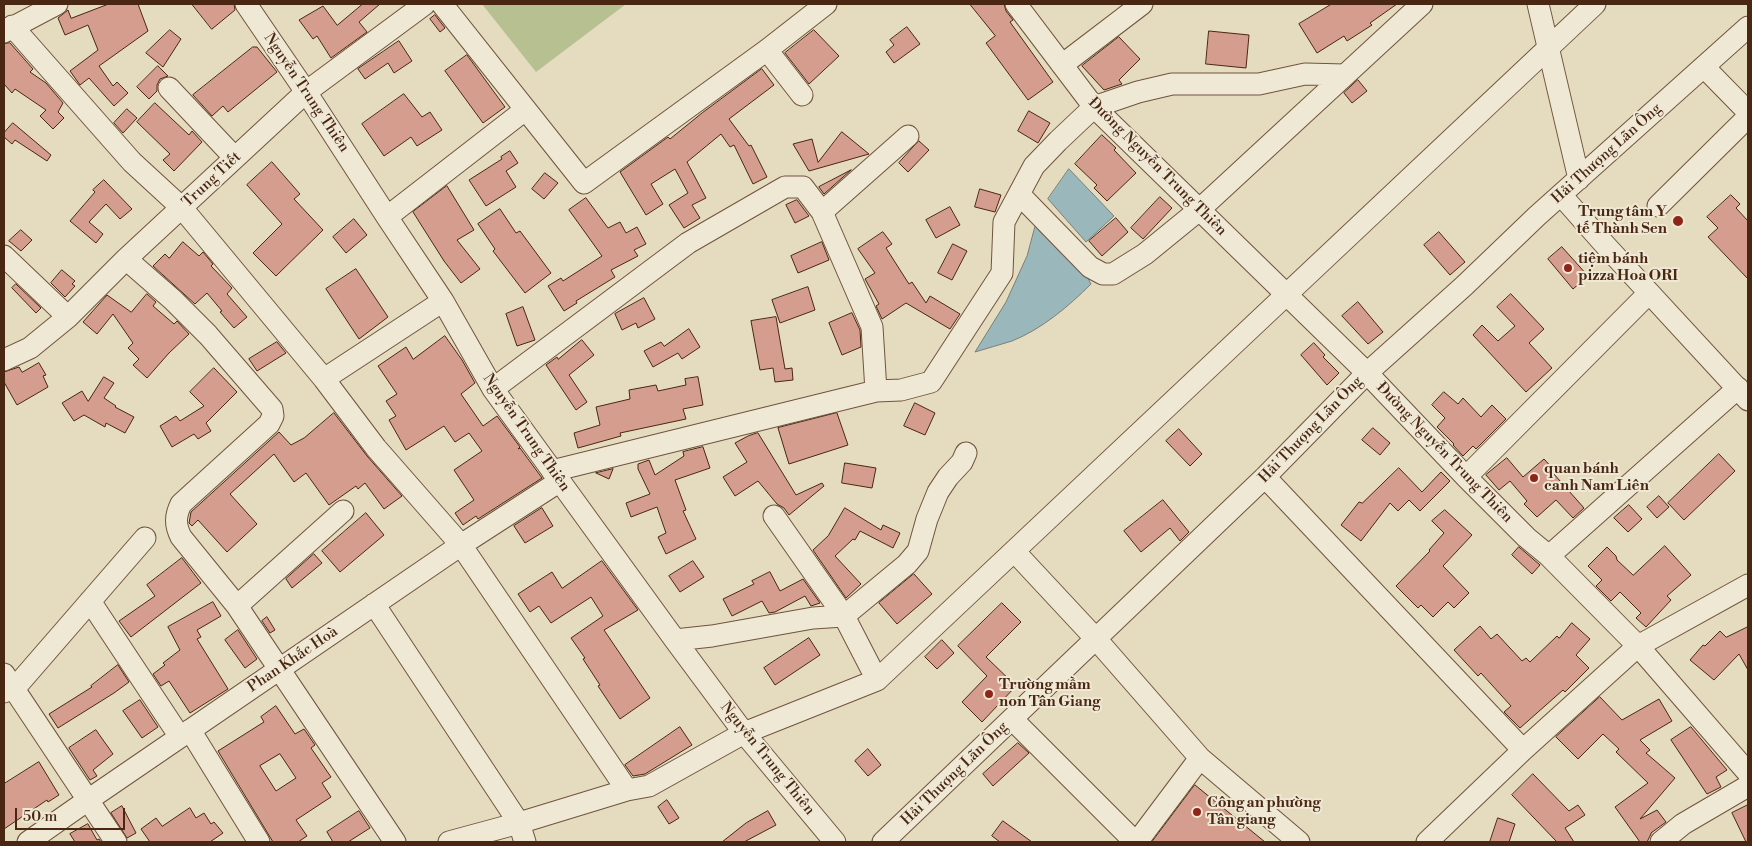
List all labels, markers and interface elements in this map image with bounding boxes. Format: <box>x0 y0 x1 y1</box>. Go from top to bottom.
street label: Nguyễn Trung Thiên <box>259 30 353 156</box>
street label: Đường Nguyễn Trung Thiên <box>1084 94 1230 240</box>
street label: Hải Thượng Lãn Ông <box>1548 100 1666 208</box>
street label: Trung Tiết <box>179 148 245 212</box>
place label: Trung tâm Y tế Thành Sen <box>1577 203 1667 238</box>
marker: Trung tâm Y tế Thành Sen <box>1671 214 1685 228</box>
place label: tiệm bánh pizza Hoa ORI <box>1578 250 1678 285</box>
marker: tiệm bánh pizza Hoa ORI <box>1562 262 1574 274</box>
street label: Nguyễn Trung Thiên <box>478 371 574 495</box>
street label: Hải Thượng Lãn Ông <box>1255 373 1367 487</box>
street label: Đường Nguyễn Trung Thiên <box>1372 379 1516 527</box>
place label: quan bánh canh Nam Liên <box>1544 460 1649 495</box>
marker: quan bánh canh Nam Liên <box>1528 472 1540 484</box>
street label: Phan Khắc Hoà <box>244 623 342 697</box>
place label: Trường mầm non Tân Giang <box>999 676 1101 711</box>
marker: Trường mầm non Tân Giang <box>983 688 995 700</box>
street label: Nguyễn Trung Thiên <box>716 699 818 819</box>
street label: Hải Thượng Lãn Ông <box>898 718 1012 830</box>
place label: Công an phường Tân giang <box>1207 794 1321 829</box>
scale bar <box>18 798 128 830</box>
marker: Công an phường Tân giang <box>1191 806 1203 818</box>
text: 50 m <box>23 807 57 826</box>

